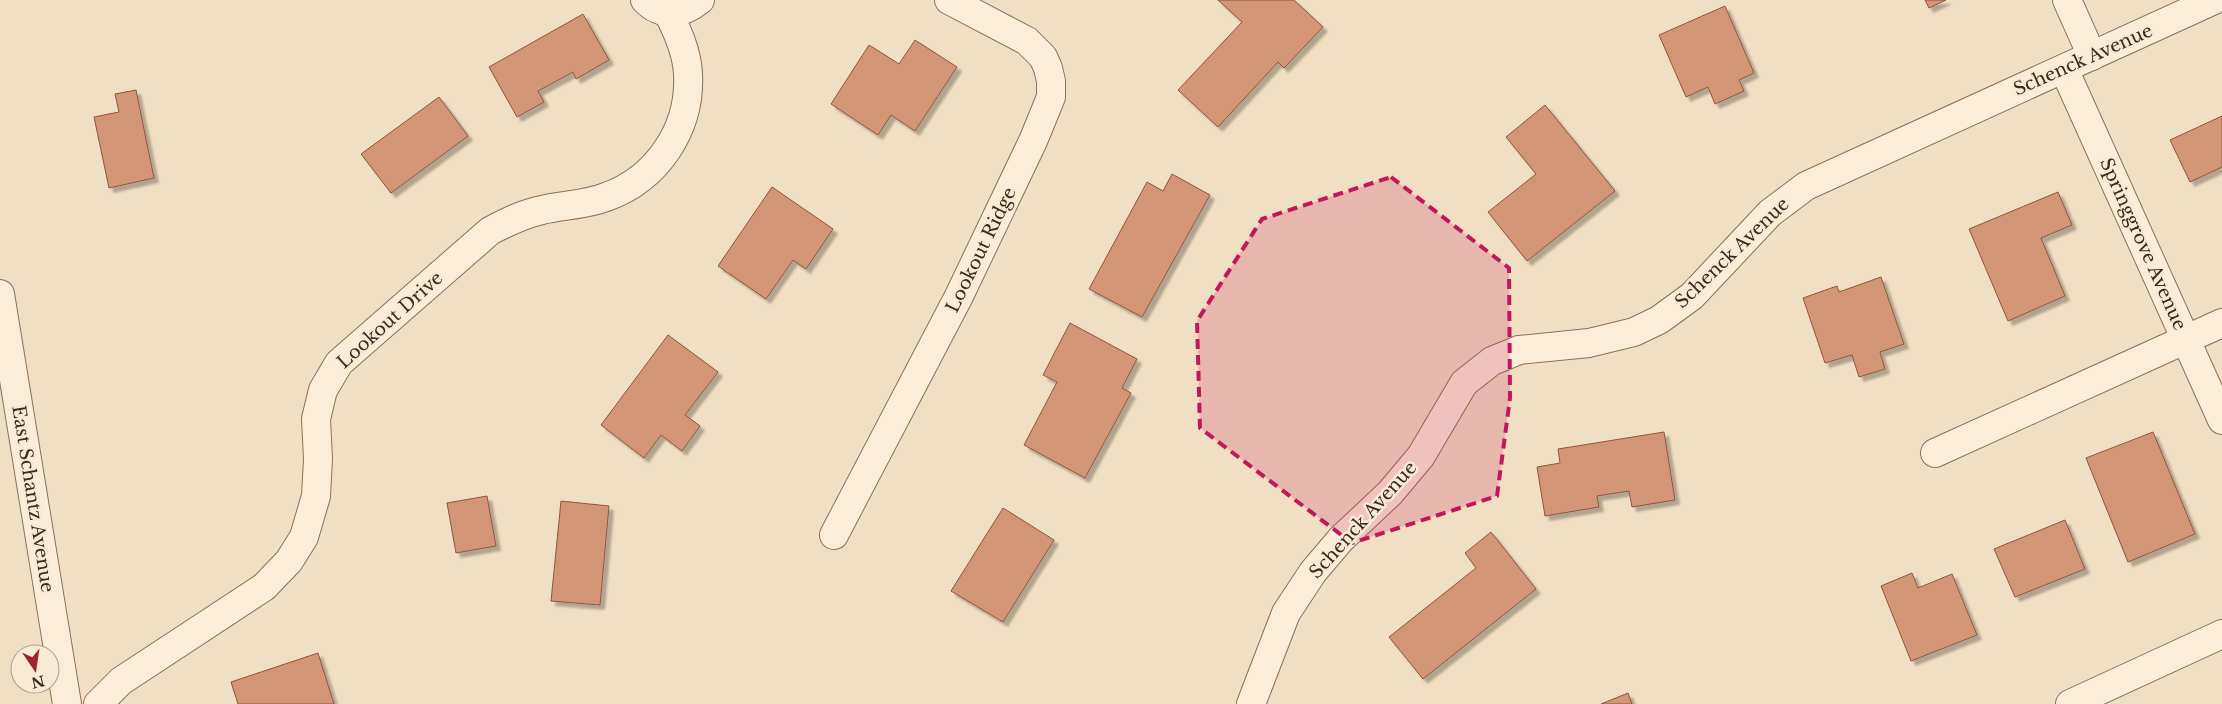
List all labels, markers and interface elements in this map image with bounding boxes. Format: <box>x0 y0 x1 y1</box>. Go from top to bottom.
street label: Schenck Avenue <box>2010 19 2156 101</box>
street label: Springgrove Avenue <box>2095 155 2191 333</box>
street label: Lookout Ridge <box>941 184 1021 316</box>
street label: Schenck Avenue <box>1670 193 1794 313</box>
street label: Lookout Drive <box>333 267 447 373</box>
street label: East Schantz Avenue <box>7 404 59 594</box>
street label: Schenck Avenue <box>1305 457 1421 583</box>
north arrow <box>10 644 60 694</box>
text: N <box>29 671 46 692</box>

